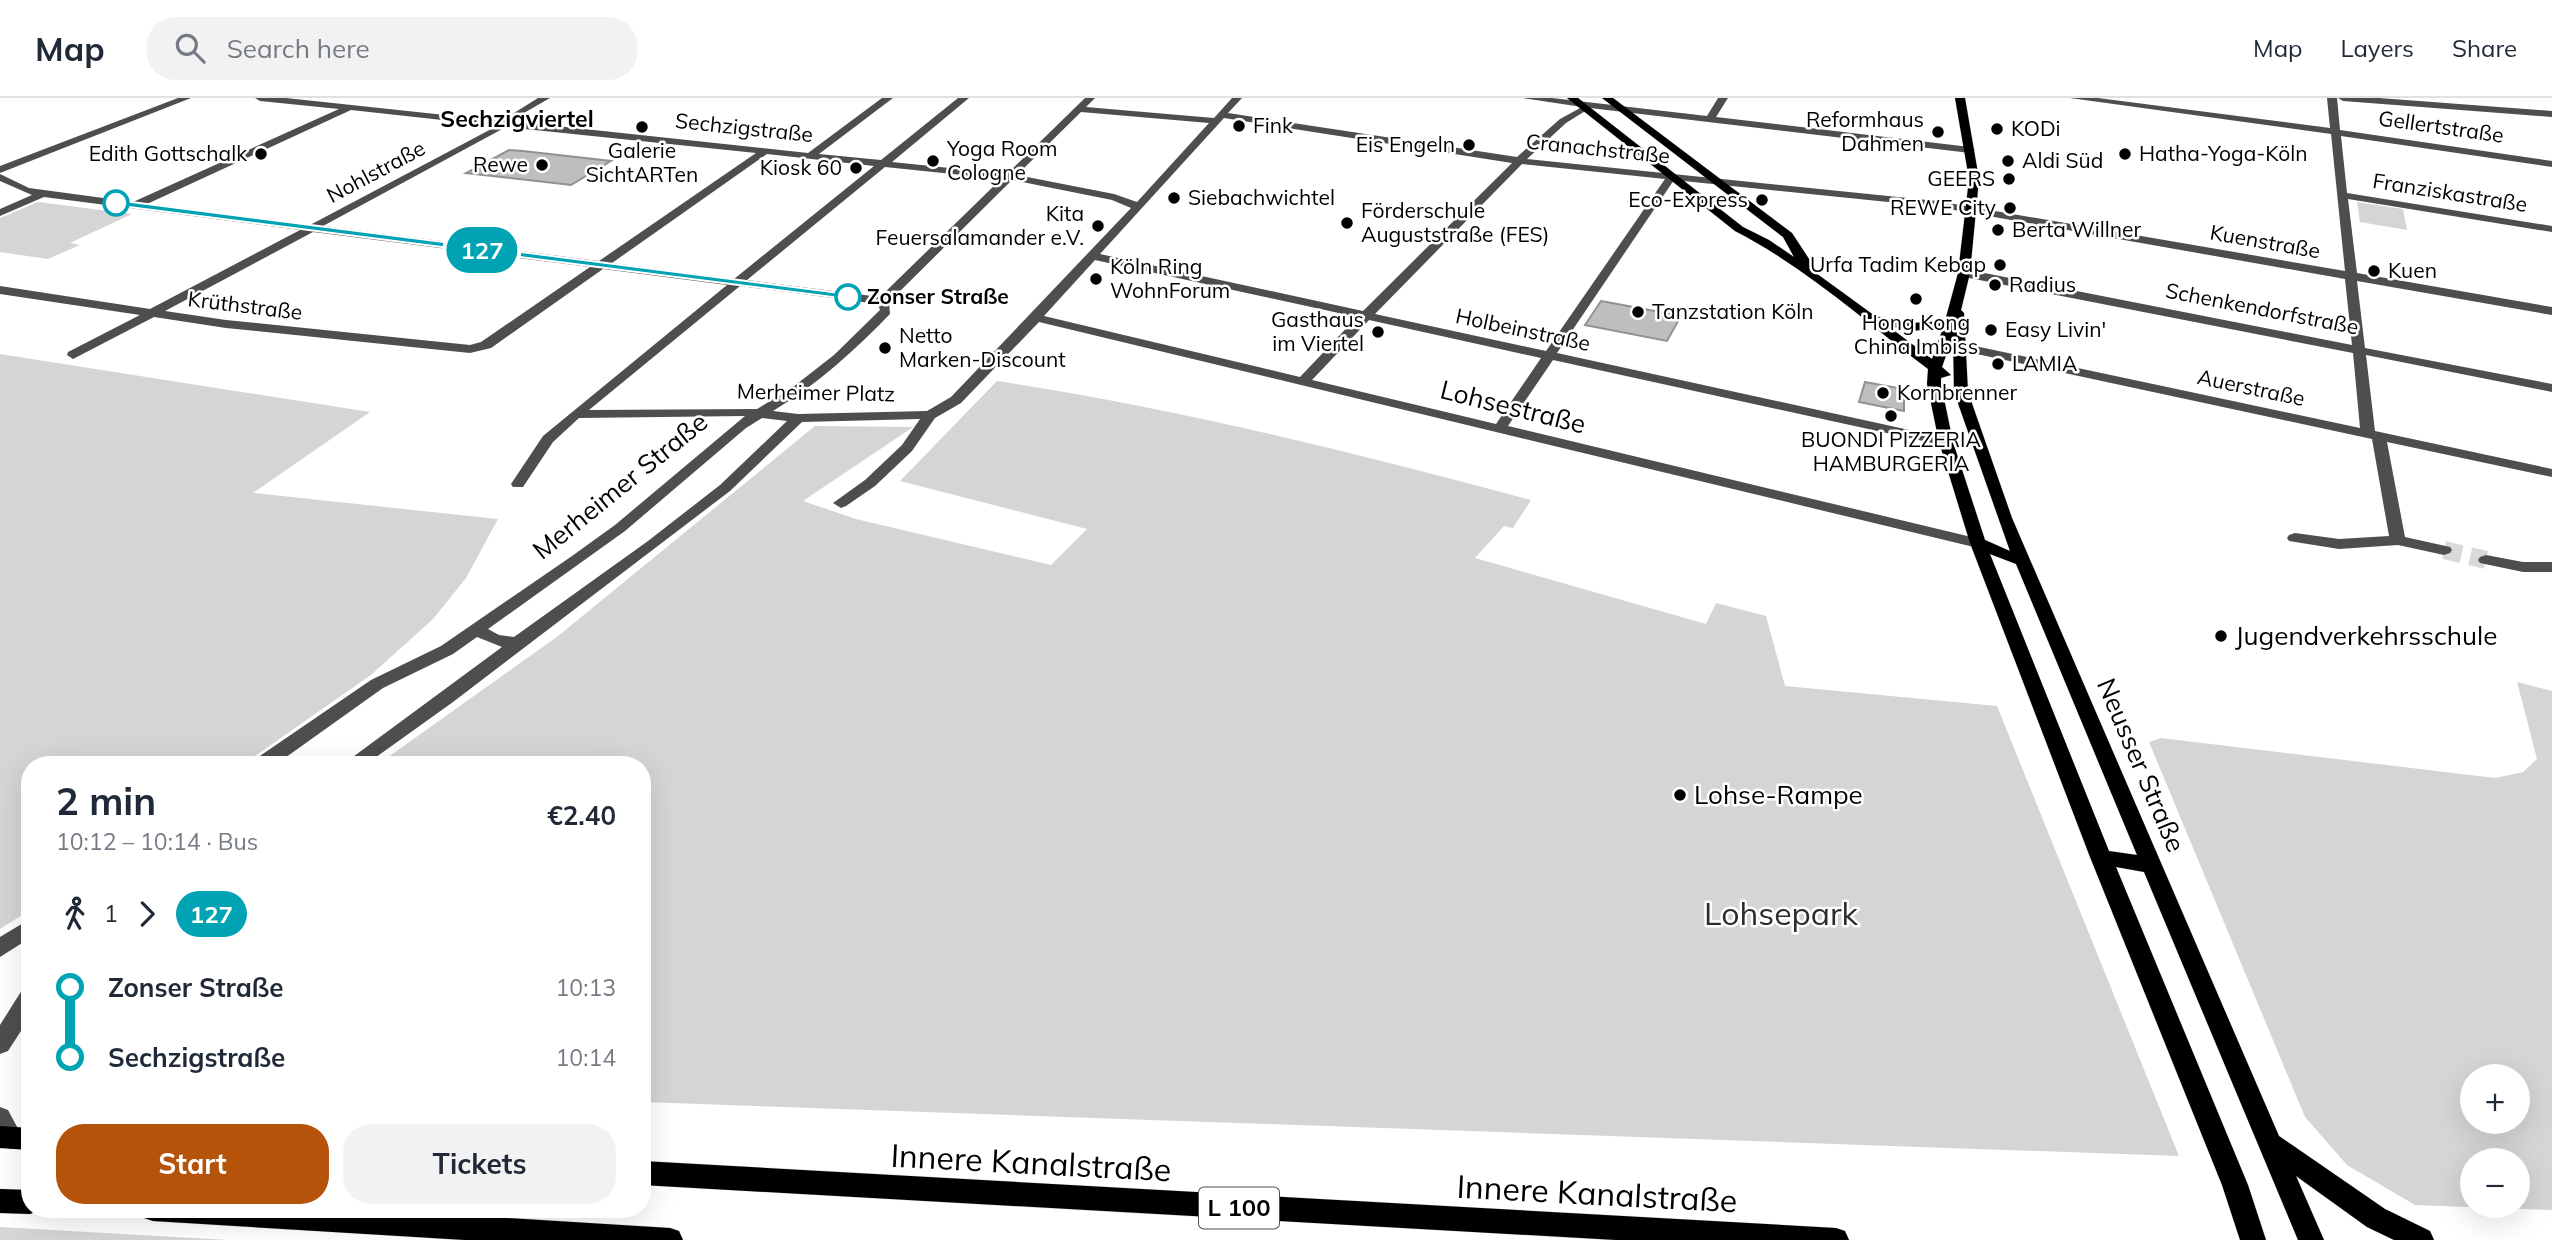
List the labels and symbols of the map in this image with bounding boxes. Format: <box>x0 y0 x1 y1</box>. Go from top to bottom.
district label: Sechzigviertel <box>440 104 594 133</box>
street label: Gellertstraße <box>2377 104 2505 148</box>
place label: Reformhaus Dahmen <box>1806 106 1924 156</box>
street label: Sechzigstraße <box>674 107 814 147</box>
place label: Fink <box>1253 112 1293 138</box>
place label: KODi <box>2011 115 2061 141</box>
marker: Fink <box>1231 118 1247 134</box>
marker: Galerie SichtARTen <box>634 119 650 135</box>
marker: KODi <box>1989 121 2005 137</box>
marker: Reformhaus Dahmen <box>1930 124 1946 140</box>
street label: Cranachstraße <box>1525 128 1671 168</box>
place label: Eis Engeln <box>1356 131 1455 157</box>
street label: Nohlstraße <box>322 134 429 208</box>
place label: Yoga Room Cologne <box>946 135 1058 185</box>
place label: Galerie SichtARTen <box>586 137 698 187</box>
marker: Eis Engeln <box>1461 137 1477 153</box>
place label: Edith Gottschalk <box>89 140 247 166</box>
place label: Hatha-Yoga-Köln <box>2139 140 2308 166</box>
marker: Edith Gottschalk <box>253 146 269 162</box>
marker: Hatha-Yoga-Köln <box>2117 146 2133 162</box>
place label: Aldi Süd <box>2022 147 2103 173</box>
place label: Rewe <box>473 151 528 177</box>
marker: Yoga Room Cologne <box>925 153 941 169</box>
marker: Aldi Süd <box>2000 153 2016 169</box>
place label: Kiosk 60 <box>760 154 842 180</box>
marker: Rewe <box>534 157 550 173</box>
marker: Kiosk 60 <box>848 160 864 176</box>
place label: GEERS <box>1927 165 1995 191</box>
street label: Franziskastraße <box>2371 167 2529 217</box>
marker: GEERS <box>2001 171 2017 187</box>
place label: Siebachwichtel <box>1188 184 1335 210</box>
place label: Eco-Express <box>1628 186 1748 212</box>
unlabelled marker <box>103 190 129 216</box>
marker: Siebachwichtel <box>1166 190 1182 206</box>
marker: Eco-Express <box>1754 192 1770 208</box>
place label: REWE City <box>1890 194 1996 220</box>
place label: Förderschule Auguststraße (FES) <box>1361 197 1549 247</box>
place label: Kita Feuersalamander e.V. <box>876 200 1084 250</box>
marker: REWE City <box>2002 200 2018 216</box>
marker: Förderschule Auguststraße (FES) <box>1339 215 1355 231</box>
place label: Berta Willner <box>2012 216 2141 242</box>
marker: Kita Feuersalamander e.V. <box>1090 218 1106 234</box>
street label: Kuenstraße <box>2208 219 2322 263</box>
marker: Berta Willner <box>1990 222 2006 238</box>
line badge: 127 <box>442 227 522 273</box>
place label: Urfa Tadim Kebap <box>1810 251 1986 277</box>
place label: Köln Ring WohnForum <box>1110 253 1230 303</box>
marker: Urfa Tadim Kebap <box>1992 257 2008 273</box>
place label: Kuen <box>2388 257 2437 283</box>
marker: Kuen <box>2366 263 2382 279</box>
marker: Köln Ring WohnForum <box>1088 271 1104 287</box>
place label: Radius <box>2009 271 2076 297</box>
marker: Radius <box>1987 277 2003 293</box>
street label: Schenkendorfstraße <box>2163 277 2361 339</box>
place label: Zonser Straße <box>867 283 1009 309</box>
marker: Zonser Straße <box>835 284 861 310</box>
street label: Krüthstraße <box>186 285 304 325</box>
marker: Hong Kong China Imbiss <box>1908 291 1924 307</box>
place label: Tanzstation Köln <box>1652 298 1814 324</box>
street label: Holbeinstraße <box>1454 302 1593 356</box>
marker: Tanzstation Köln <box>1630 304 1646 320</box>
place label: Gasthaus im Viertel <box>1271 306 1364 356</box>
place label: Hong Kong China Imbiss <box>1854 309 1978 359</box>
place label: Easy Livin' <box>2005 316 2106 342</box>
place label: Netto Marken-Discount <box>899 322 1066 372</box>
marker: Easy Livin' <box>1983 322 1999 338</box>
marker: Gasthaus im Viertel <box>1370 324 1386 340</box>
marker: Netto Marken-Discount <box>877 340 893 356</box>
place label: LAMIA <box>2012 350 2078 376</box>
marker: LAMIA <box>1990 356 2006 372</box>
street label: Auerstraße <box>2195 363 2307 411</box>
street label: Lohsestraße <box>1437 373 1589 440</box>
street label: Merheimer Platz <box>737 378 895 406</box>
place label: Kornbrenner <box>1897 379 2018 405</box>
marker: Kornbrenner <box>1875 385 1891 401</box>
street label: Merheimer Straße <box>526 405 714 566</box>
marker: BUONDI PIZZERIA HAMBURGERIA <box>1883 408 1899 424</box>
place label: BUONDI PIZZERIA HAMBURGERIA <box>1801 426 1982 476</box>
place label: Jugendverkehrsschule <box>2235 619 2497 652</box>
marker: Jugendverkehrsschule <box>2213 628 2229 644</box>
street label: Neusser Straße <box>2090 673 2193 857</box>
place label: Lohse-Rampe <box>1694 778 1863 811</box>
marker: Lohse-Rampe <box>1672 787 1688 803</box>
park label: Lohsepark <box>1704 893 1859 933</box>
street label: Innere Kanalstraße <box>890 1135 1172 1189</box>
street label: Innere Kanalstraße <box>1456 1166 1738 1220</box>
road number: L 100 <box>1199 1188 1279 1228</box>

